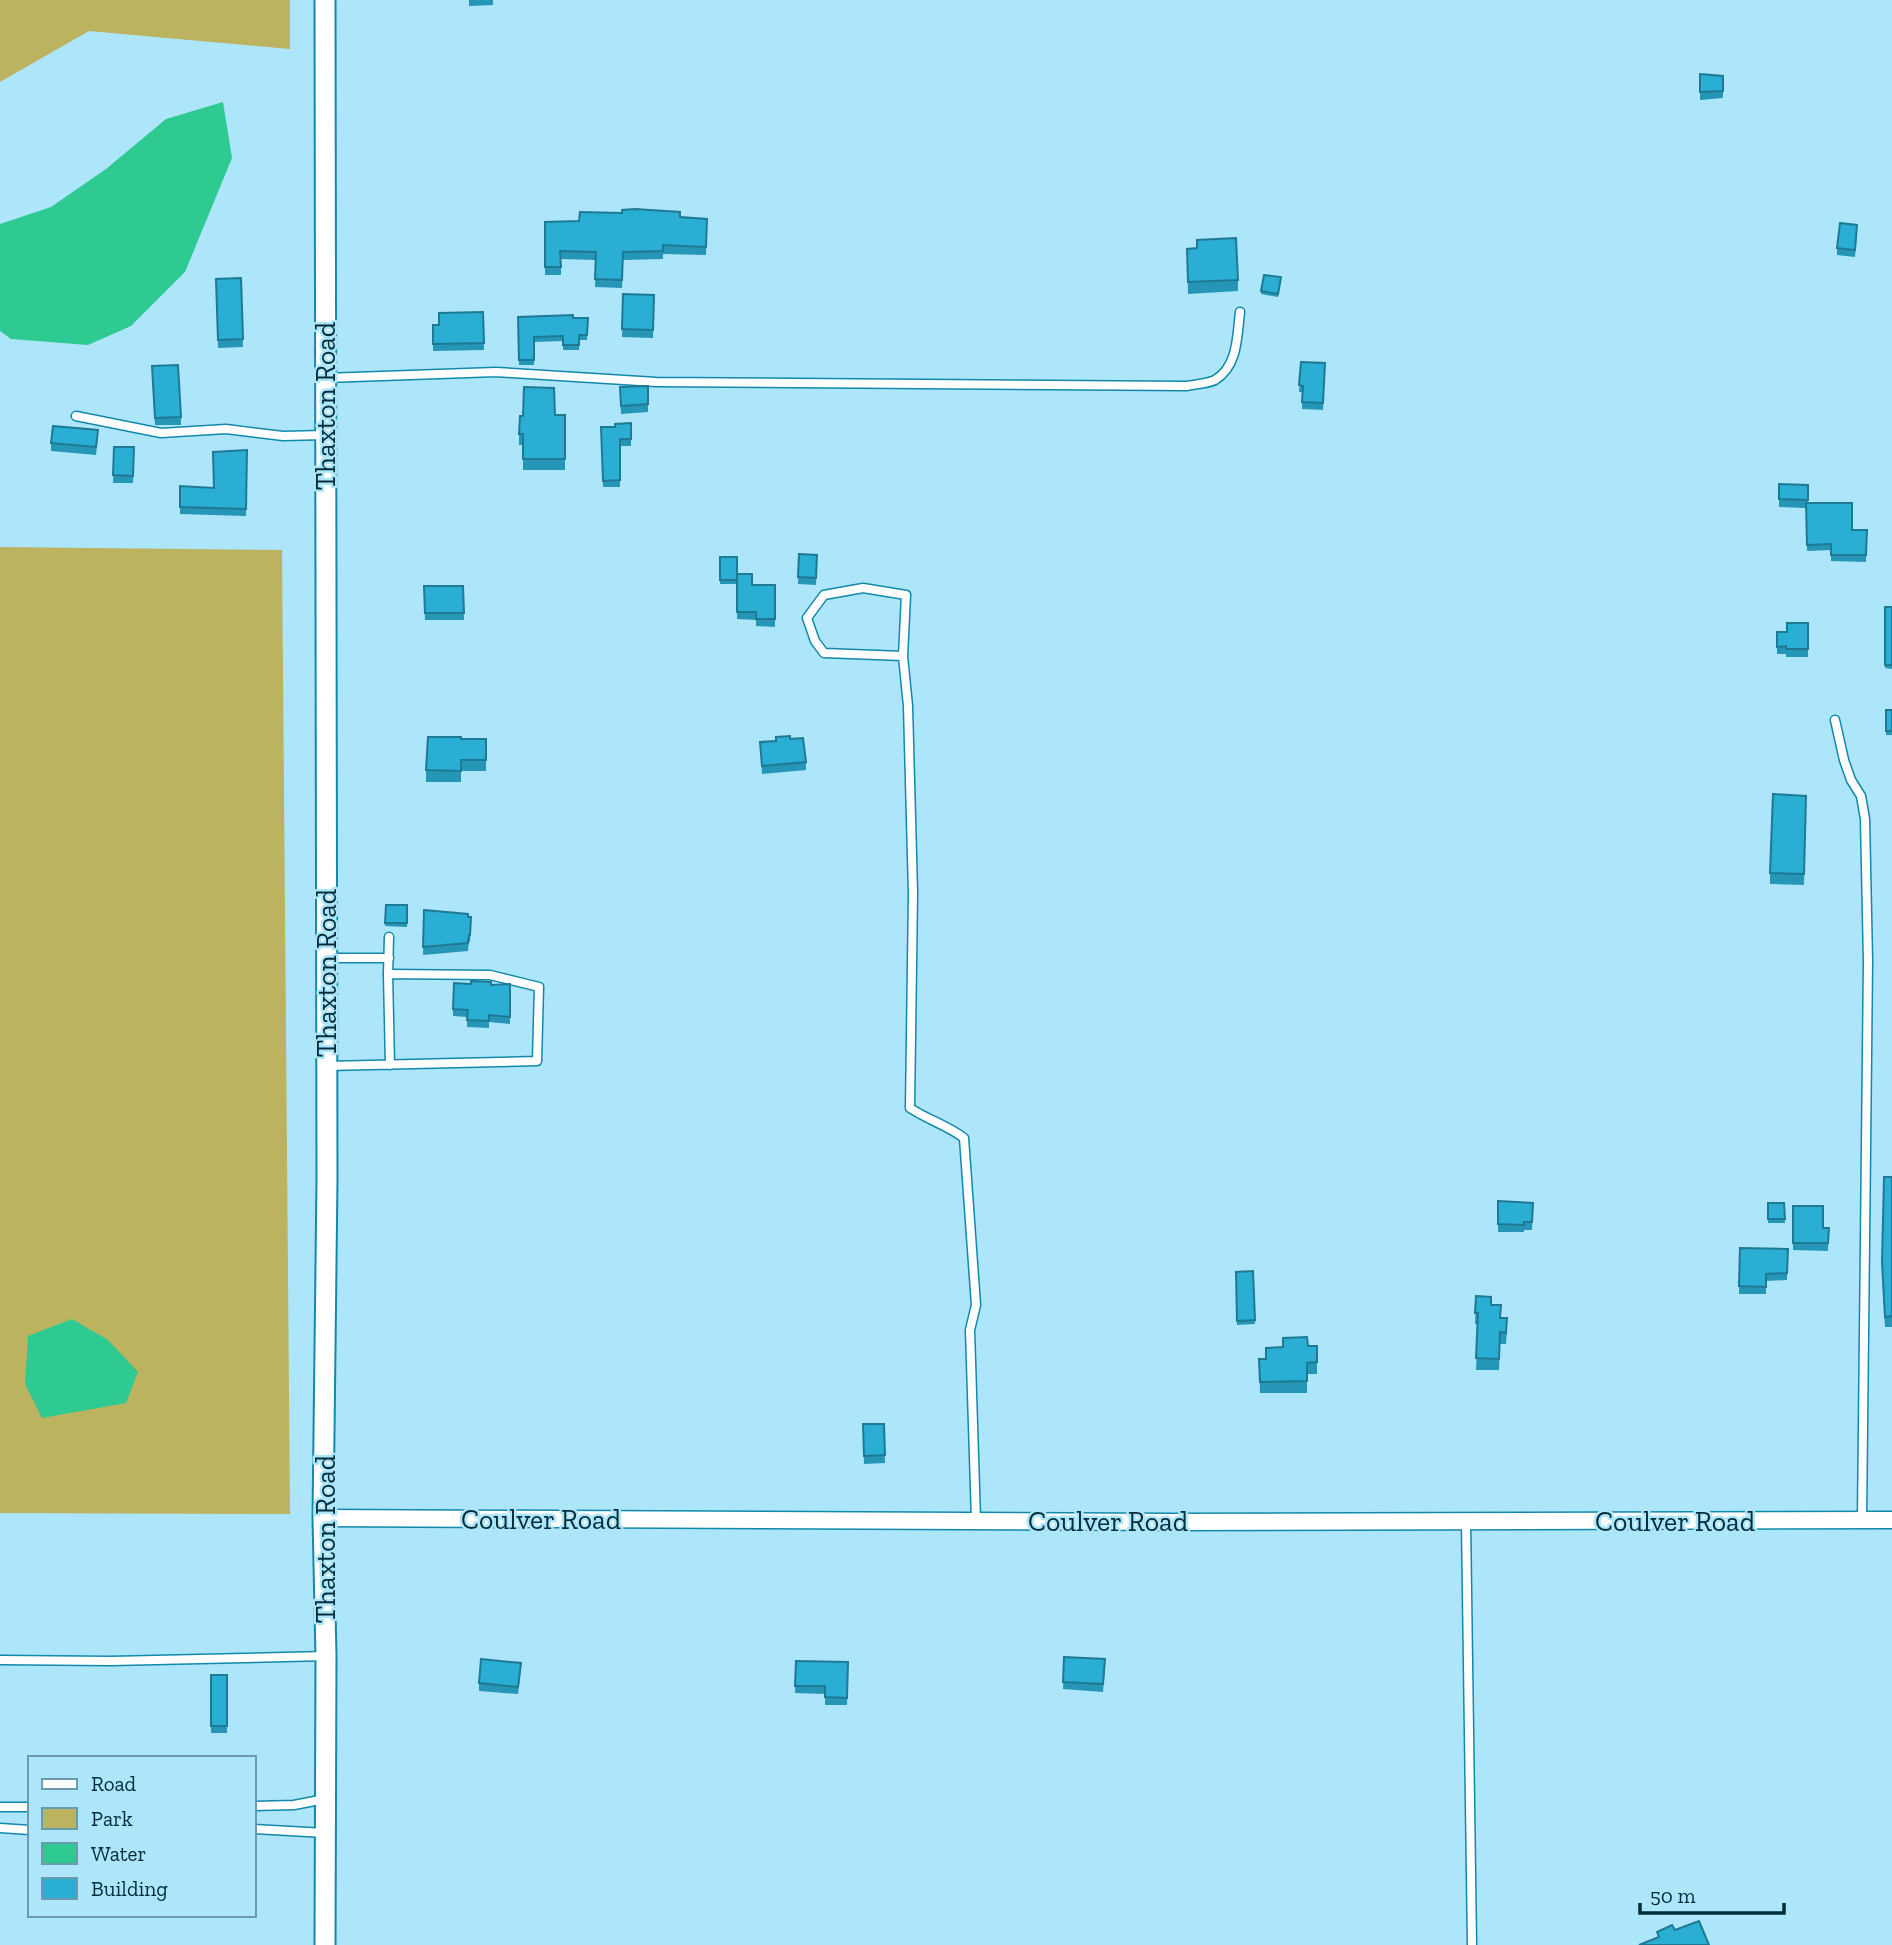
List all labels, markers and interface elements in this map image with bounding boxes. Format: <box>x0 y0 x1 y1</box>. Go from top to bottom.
street label: Thaxton Road <box>309 322 342 490</box>
street label: Thaxton Road <box>310 889 343 1057</box>
street label: Thaxton Road <box>309 1455 342 1623</box>
street label: Coulver Road <box>461 1503 621 1536</box>
street label: Coulver Road <box>1028 1505 1188 1538</box>
street label: Coulver Road <box>1595 1505 1755 1538</box>
legend <box>28 1756 256 1917</box>
text: Road <box>91 1771 137 1796</box>
text: Park <box>91 1806 133 1831</box>
text: Water <box>91 1841 146 1866</box>
scale bar <box>1640 1871 1784 1915</box>
text: Building <box>91 1876 168 1901</box>
text: 50 m <box>1650 1883 1696 1908</box>

